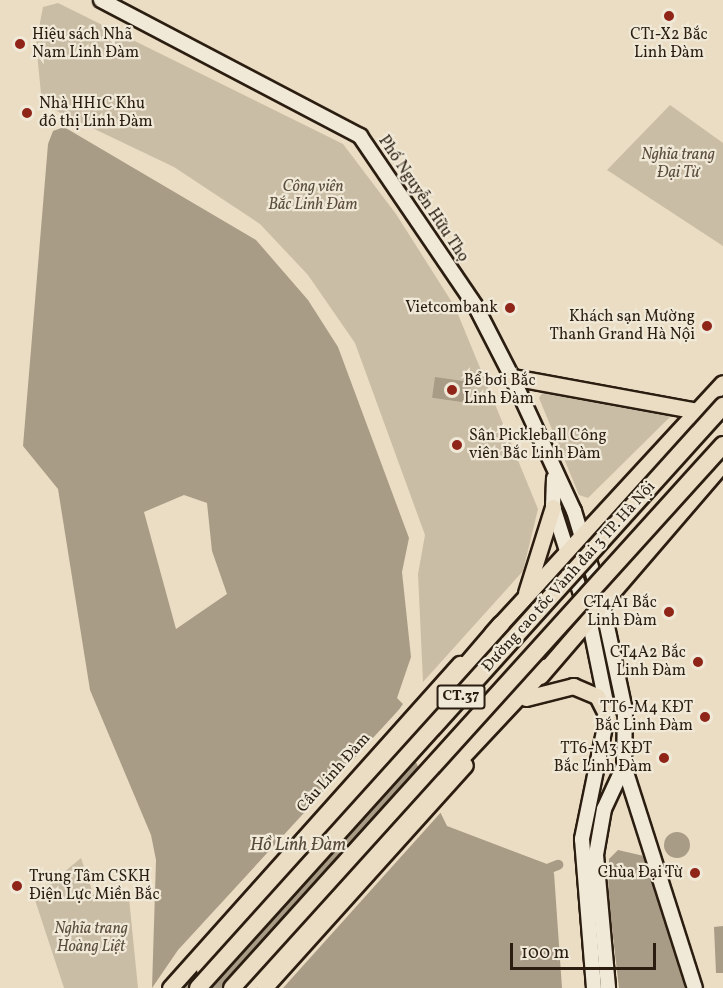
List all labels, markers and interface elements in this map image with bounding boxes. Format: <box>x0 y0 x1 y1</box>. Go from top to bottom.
marker: CT1-X2 Bắc Linh Đàm <box>662 9 676 23</box>
place label: Hiệu sách Nhã Nam Linh Đàm <box>32 25 139 63</box>
place label: CT1-X2 Bắc Linh Đàm <box>630 25 708 63</box>
marker: Hiệu sách Nhã Nam Linh Đàm <box>13 37 27 51</box>
place label: Nhà HH1C Khu đô thị Linh Đàm <box>39 94 153 132</box>
marker: Nhà HH1C Khu đô thị Linh Đàm <box>20 106 34 120</box>
street label: Phố Nguyễn Hữu Thọ <box>373 132 473 266</box>
park label: Nghĩa trang Đại Từ <box>641 145 715 183</box>
park label: Công viên Bắc Linh Đàm <box>268 177 358 215</box>
place label: Vietcombank <box>405 298 498 318</box>
marker: Vietcombank <box>503 301 517 315</box>
place label: Khách sạn Mường Thanh Grand Hà Nội <box>550 307 695 345</box>
marker: Khách sạn Mường Thanh Grand Hà Nội <box>700 319 714 333</box>
place label: Bể bơi Bắc Linh Đàm <box>464 371 536 409</box>
marker: Bể bơi Bắc Linh Đàm <box>445 383 459 397</box>
place label: Sân Pickleball Công viên Bắc Linh Đàm <box>469 426 607 464</box>
marker: Sân Pickleball Công viên Bắc Linh Đàm <box>450 438 464 452</box>
street label: Đường cao tốc Vành đai 3 TP. Hà Nội <box>478 477 660 677</box>
place label: CT4A1 Bắc Linh Đàm <box>583 593 657 631</box>
marker: CT4A1 Bắc Linh Đàm <box>662 605 676 619</box>
place label: CT4A2 Bắc Linh Đàm <box>610 643 686 681</box>
marker: CT4A2 Bắc Linh Đàm <box>691 655 705 669</box>
road number: CT.37 <box>436 685 486 709</box>
place label: TT6-M4 KĐT Bắc Linh Đàm <box>595 698 693 736</box>
marker: TT6-M4 KĐT Bắc Linh Đàm <box>698 710 712 724</box>
street label: Cầu Linh Đàm <box>293 729 375 817</box>
place label: TT6-M3 KĐT Bắc Linh Đàm <box>554 739 652 777</box>
marker: TT6-M3 KĐT Bắc Linh Đàm <box>657 751 671 765</box>
water label: Hồ Linh Đàm <box>250 835 346 857</box>
place label: Chùa Đại Từ <box>597 863 683 883</box>
marker: Chùa Đại Từ <box>688 866 702 880</box>
place label: Trung Tâm CSKH Điện Lực Miền Bắc <box>29 867 160 905</box>
marker: Trung Tâm CSKH Điện Lực Miền Bắc <box>10 879 24 893</box>
park label: Nghĩa trang Hoàng Liệt <box>54 919 128 957</box>
scale bar <box>513 931 658 969</box>
text: 100 m <box>521 941 570 966</box>

